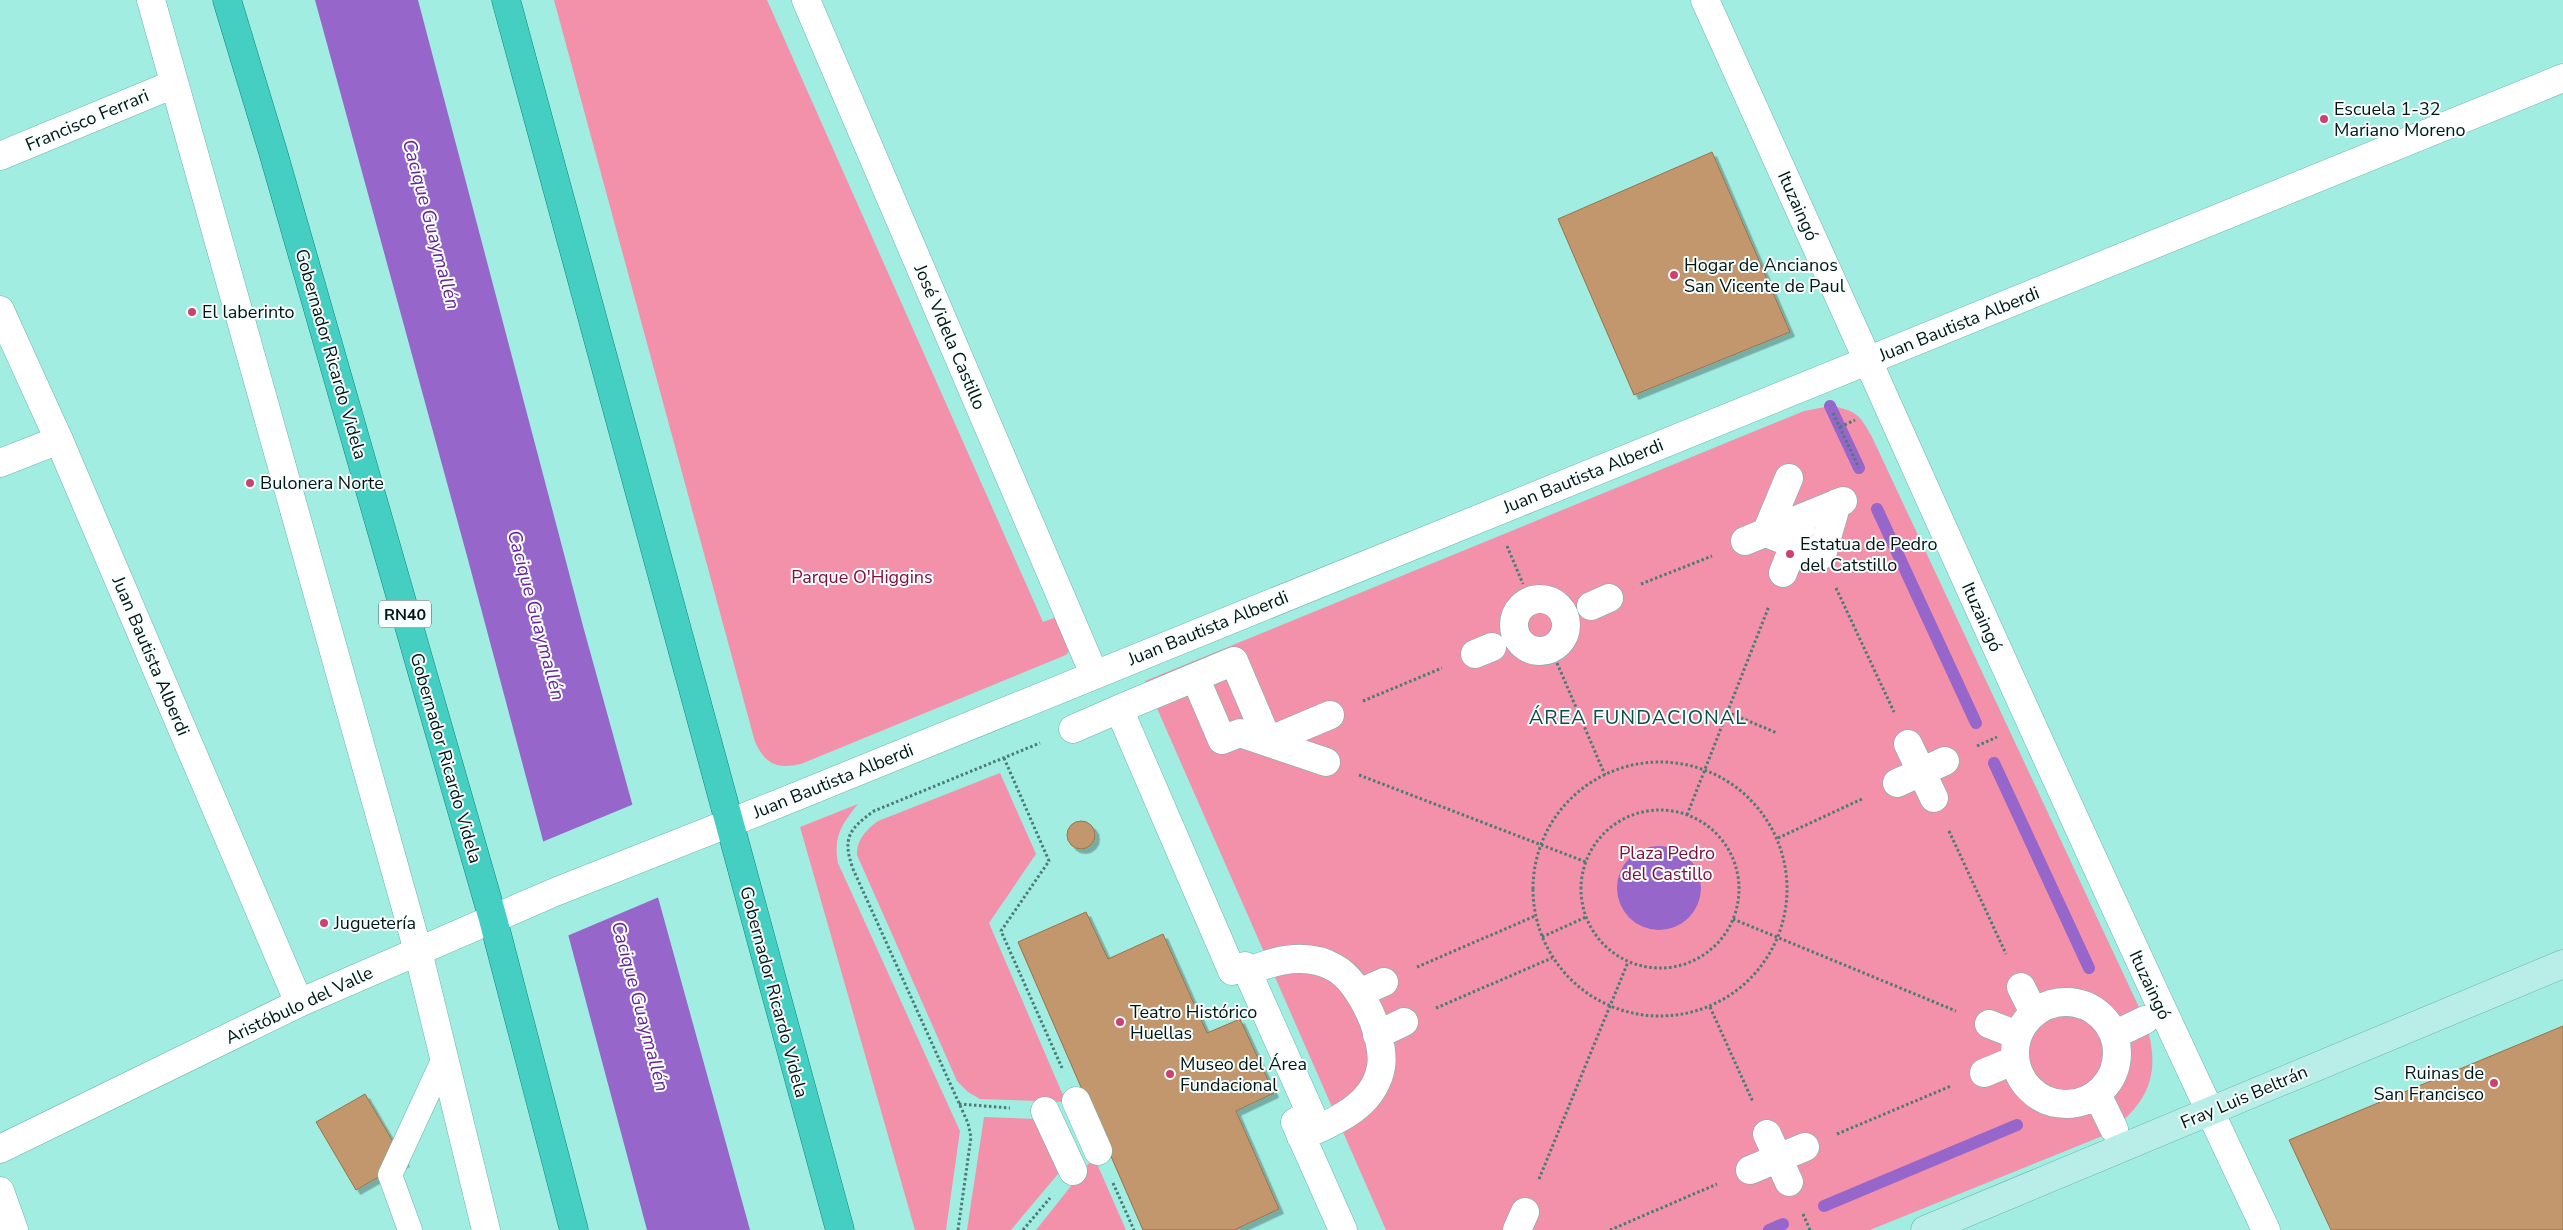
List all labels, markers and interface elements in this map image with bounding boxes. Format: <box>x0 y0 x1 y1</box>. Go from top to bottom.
street label: Francisco Ferrari <box>22 83 152 157</box>
place label: Escuela 1-32 Mariano Moreno <box>2334 97 2465 142</box>
marker: Escuela 1-32 Mariano Moreno <box>2318 113 2330 125</box>
water label: Cacique Guaymallén <box>396 136 466 312</box>
street label: Ituzaingó <box>1772 167 1824 245</box>
street label: Gobernador Ricardo Videla <box>289 246 373 462</box>
place label: Hogar de Ancianos San Vicente de Paul <box>1684 253 1846 298</box>
street label: José Videla Castillo <box>908 260 991 413</box>
marker: Hogar de Ancianos San Vicente de Paul <box>1668 269 1680 281</box>
street label: Juan Bautista Alberdi <box>1874 281 2043 368</box>
place label: El laberinto <box>202 300 294 324</box>
marker: El laberinto <box>186 306 198 318</box>
street label: Juan Bautista Alberdi <box>1498 433 1667 520</box>
place label: Bulonera Norte <box>260 471 384 495</box>
marker: Bulonera Norte <box>244 477 256 489</box>
water label: Cacique Guaymallén <box>501 527 571 703</box>
place label: Estatua de Pedro del Catstillo <box>1800 532 1937 577</box>
marker: Estatua de Pedro del Catstillo <box>1784 548 1796 560</box>
park label: Parque O'Higgins <box>791 565 933 589</box>
street label: Juan Bautista Alberdi <box>106 572 195 739</box>
street label: Ituzaingó <box>1956 578 2008 656</box>
street label: Juan Bautista Alberdi <box>1123 585 1292 672</box>
road number: RN40 <box>379 600 431 628</box>
street label: Gobernador Ricardo Videla <box>404 650 488 866</box>
district label: ÁREA FUNDACIONAL <box>1529 704 1747 731</box>
street label: Juan Bautista Alberdi <box>748 738 917 825</box>
park label: Plaza Pedro del Castillo <box>1619 841 1715 886</box>
street label: Gobernador Ricardo Videla <box>734 884 814 1100</box>
place label: Juguetería <box>333 911 416 935</box>
marker: Juguetería <box>318 917 330 929</box>
water label: Cacique Guaymallén <box>605 918 675 1094</box>
street label: Ituzaingó <box>2124 947 2176 1023</box>
street label: Aristóbulo del Valle <box>221 960 377 1050</box>
place label: Teatro Histórico Huellas <box>1130 1000 1257 1045</box>
marker: Teatro Histórico Huellas <box>1114 1016 1126 1028</box>
place label: Museo del Área Fundacional <box>1180 1052 1307 1097</box>
street label: Fray Luis Beltrán <box>2177 1059 2311 1135</box>
place label: Ruinas de San Francisco <box>2373 1061 2484 1106</box>
marker: Museo del Área Fundacional <box>1164 1068 1176 1080</box>
marker: Ruinas de San Francisco <box>2488 1077 2500 1089</box>

